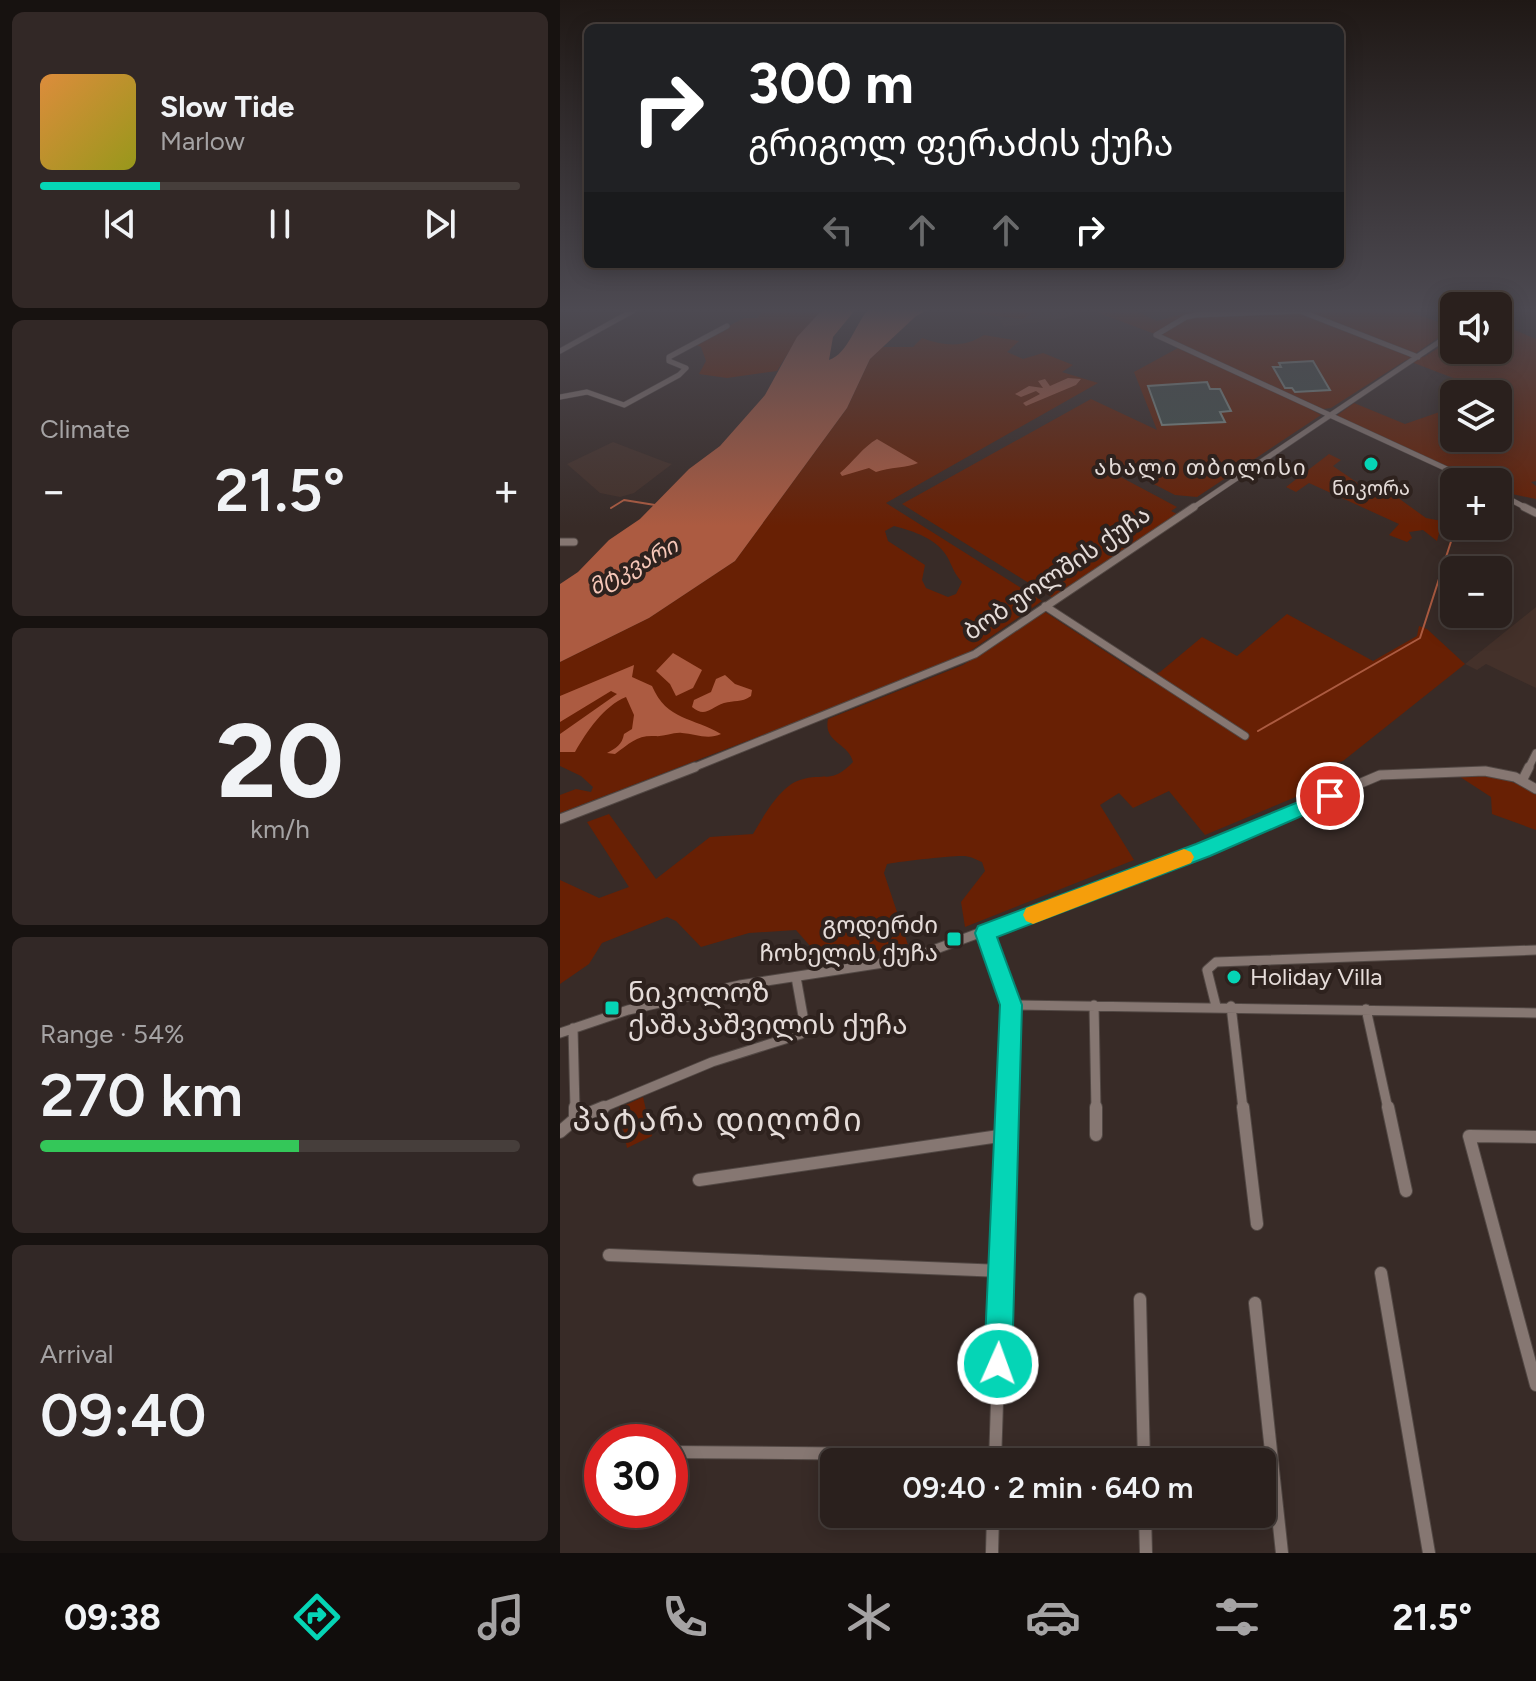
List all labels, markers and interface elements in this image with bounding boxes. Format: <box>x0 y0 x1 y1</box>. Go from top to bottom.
text: 300 m <box>748 50 914 117</box>
icon: right <box>616 56 720 160</box>
text: Slow Tide <box>160 88 294 125</box>
text: გრიგოლ ფერაძის ქუჩა <box>748 122 1174 165</box>
text: Marlow <box>160 125 245 157</box>
icon: previous <box>98 202 142 246</box>
icon: pause <box>258 202 302 246</box>
icon: next <box>418 202 462 246</box>
icon: left <box>816 208 860 252</box>
icon: ahead <box>900 208 944 252</box>
icon: ahead <box>984 208 1028 252</box>
icon: right <box>1068 208 1112 252</box>
map controls <box>1440 292 1512 628</box>
button: sound <box>1440 292 1512 364</box>
button: layers <box>1440 380 1512 452</box>
text: Climate <box>40 413 130 445</box>
text: 21.5° <box>215 454 345 526</box>
district label: ახალი თბილისი <box>1094 454 1308 481</box>
marker: ნიკორა <box>1362 455 1380 473</box>
text: − <box>40 464 67 517</box>
text: + <box>493 464 520 517</box>
button: + <box>1440 468 1512 540</box>
place label: ნიკორა <box>1332 476 1410 500</box>
street label: ბობ უოლშის ქუჩა <box>958 499 1156 646</box>
water label: მტკვარი <box>584 531 684 601</box>
button: − <box>1440 556 1512 628</box>
text: 20 <box>216 698 344 823</box>
pin <box>1296 762 1364 830</box>
icon: arrive <box>1308 774 1352 818</box>
text: km/h <box>250 813 310 845</box>
place label: გოდერძი ჩოხელის ქუჩა <box>760 910 938 967</box>
marker: გოდერძი ჩოხელის ქუჩა <box>945 930 963 948</box>
place label: Holiday Villa <box>1250 962 1382 991</box>
marker: Holiday Villa <box>1225 968 1243 986</box>
place label: ნიკოლოზ ქაშაკაშვილის ქუჩა <box>628 975 908 1041</box>
marker: ნიკოლოზ ქაშაკაშვილის ქუჩა <box>603 999 621 1017</box>
text: Range · 54% <box>40 1018 184 1050</box>
text: 270 km <box>40 1059 243 1131</box>
district label: პატარა დიღომი <box>572 1101 864 1140</box>
position arrow <box>956 1322 1040 1406</box>
text: Arrival <box>40 1338 113 1370</box>
text: 09:40 <box>40 1379 206 1451</box>
speed limit sign: 30 <box>584 1424 688 1528</box>
text: 09:40 · 2 min · 640 m <box>903 1469 1193 1506</box>
icon: directions <box>289 1589 345 1645</box>
icon: music <box>473 1589 529 1645</box>
icon: phone <box>657 1589 713 1645</box>
icon: climate <box>841 1589 897 1645</box>
icon: car <box>1025 1589 1081 1645</box>
icon: filters <box>1209 1589 1265 1645</box>
text: 09:38 <box>64 1596 161 1639</box>
text: 21.5° <box>1393 1596 1472 1639</box>

